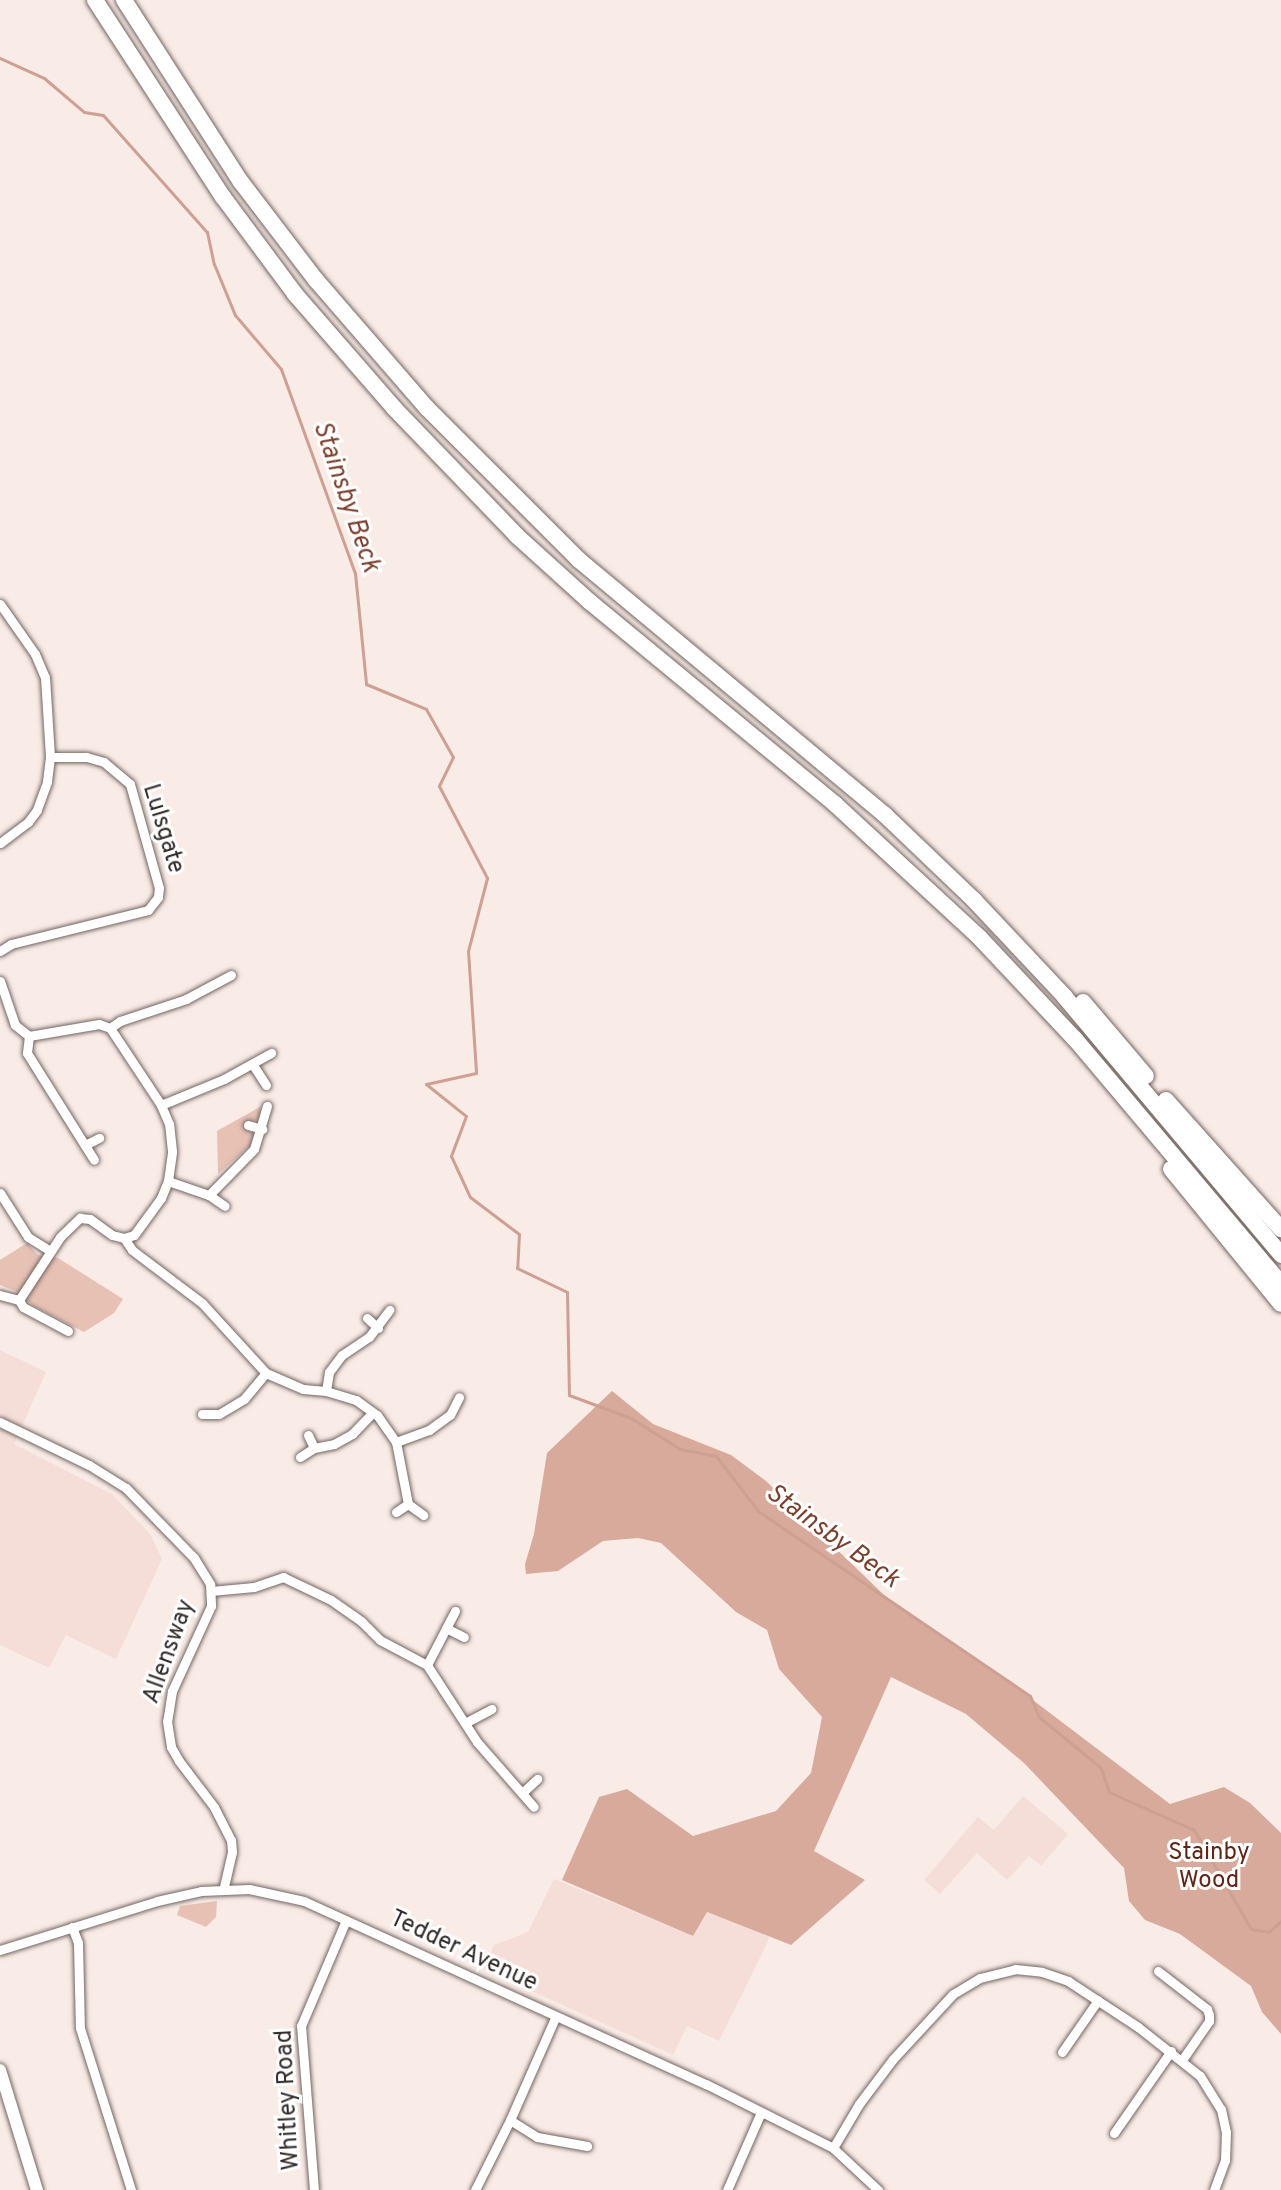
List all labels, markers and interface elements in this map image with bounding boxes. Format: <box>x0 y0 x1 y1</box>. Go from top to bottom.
water label: Stainsby Beck <box>305 417 385 577</box>
street label: Lulsgate <box>135 781 189 877</box>
water label: Stainsby Beck <box>759 1478 905 1596</box>
street label: Allensway <box>138 1596 202 1708</box>
park label: Stainby Wood <box>1168 1840 1250 1896</box>
street label: Tedder Avenue <box>384 1905 542 1999</box>
street label: Whitley Road <box>271 2029 307 2171</box>

